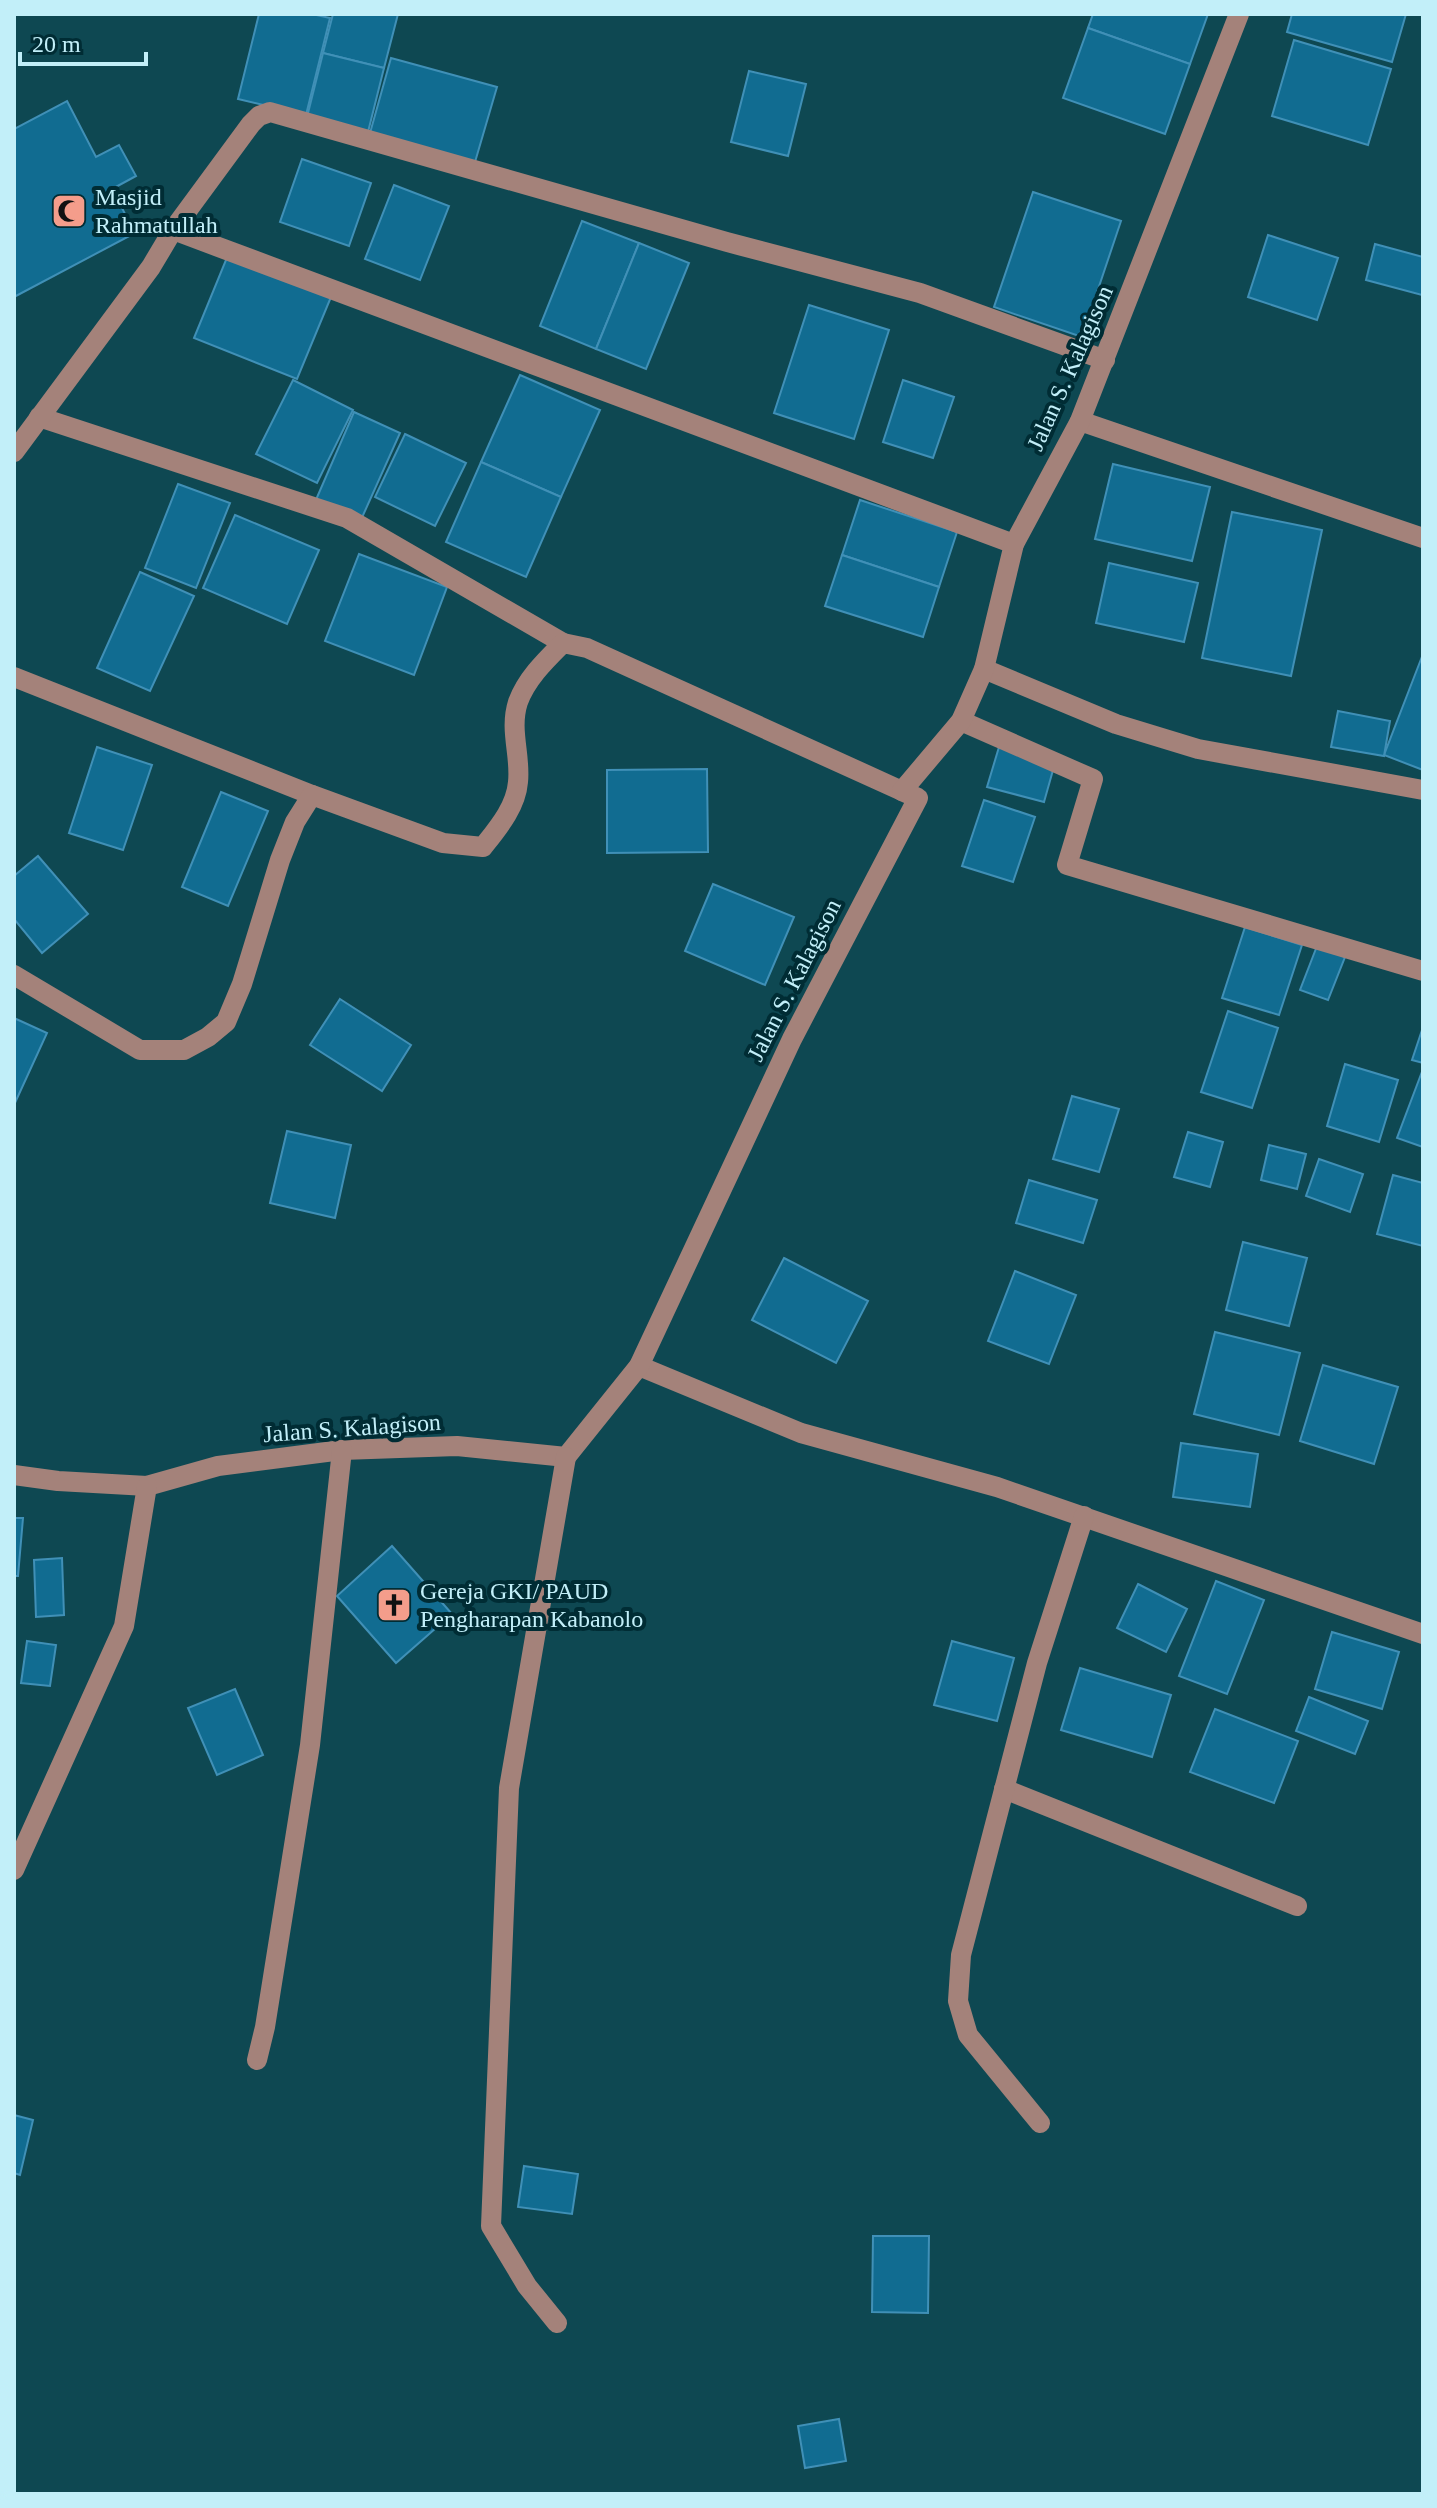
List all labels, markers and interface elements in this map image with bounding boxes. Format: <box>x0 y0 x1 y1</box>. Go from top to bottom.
scale bar <box>20 16 146 66</box>
text: 20 m <box>32 31 81 57</box>
place label: Masjid Rahmatullah <box>95 184 218 238</box>
mosque icon: Masjid Rahmatullah <box>50 192 88 230</box>
street label: Jalan S. Kalagison <box>1022 281 1118 455</box>
street label: Jalan S. Kalagison <box>742 895 846 1065</box>
street label: Jalan S. Kalagison <box>262 1409 442 1447</box>
place label: Gereja GKI/ PAUD Pengharapan Kabanolo <box>420 1578 643 1632</box>
church icon: Gereja GKI/ PAUD Pengharapan Kabanolo <box>375 1586 413 1624</box>

